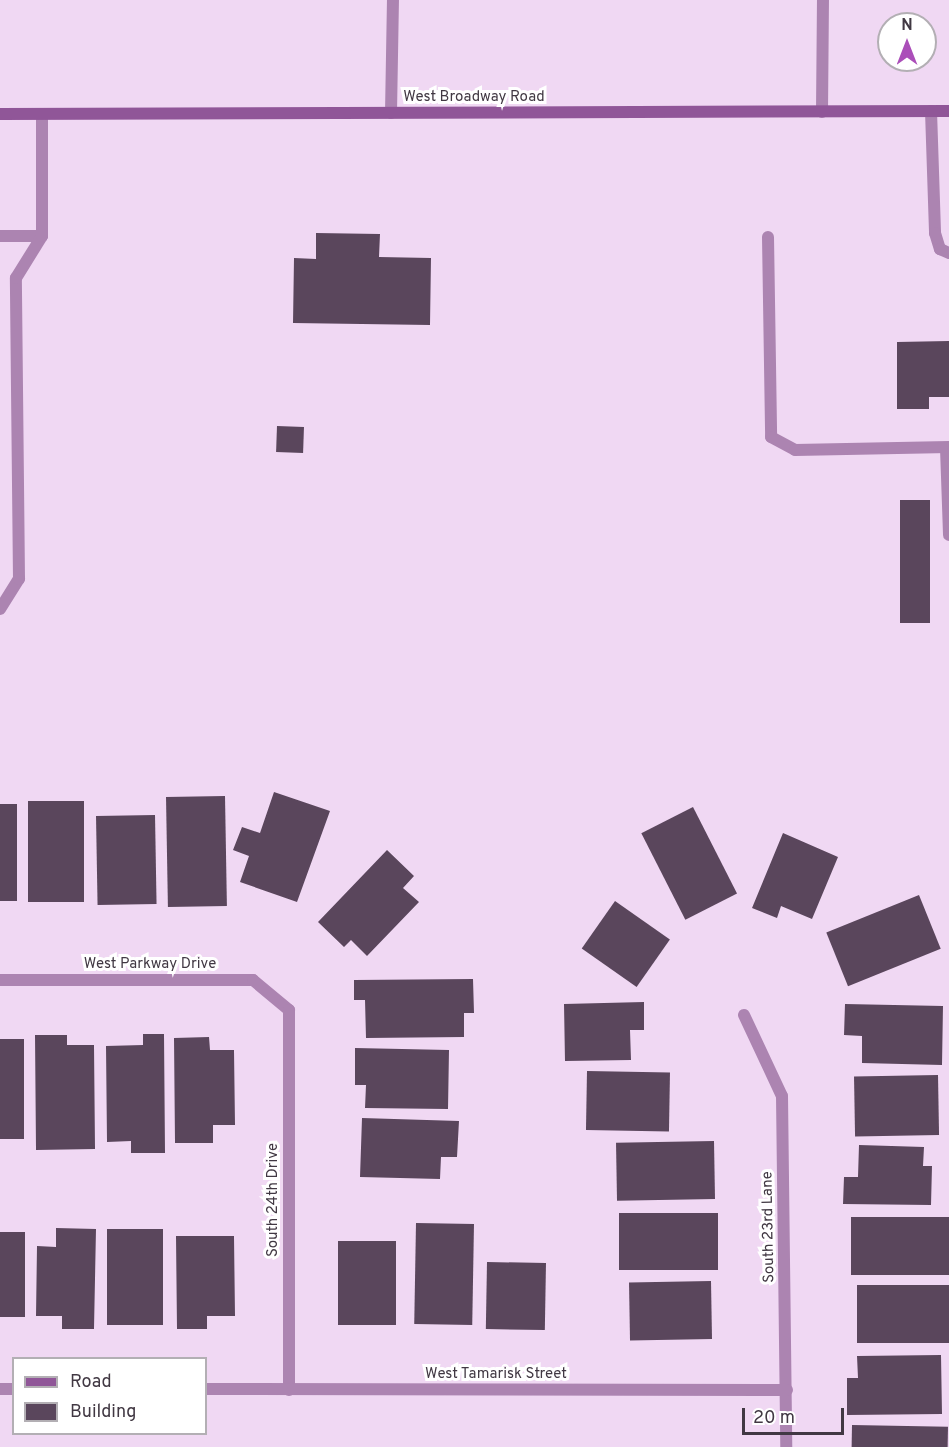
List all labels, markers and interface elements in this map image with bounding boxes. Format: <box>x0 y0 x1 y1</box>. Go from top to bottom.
north arrow <box>877 12 937 72</box>
text: N <box>901 16 913 36</box>
street label: West Broadway Road <box>403 89 545 107</box>
street label: West Parkway Drive <box>84 956 216 974</box>
street label: South 24th Drive <box>265 1143 283 1257</box>
street label: South 23rd Lane <box>759 1171 779 1283</box>
legend <box>12 1357 207 1435</box>
street label: West Tamarisk Street <box>425 1366 567 1384</box>
text: Road <box>70 1371 112 1394</box>
scale bar <box>745 1396 847 1434</box>
text: Building <box>70 1401 136 1424</box>
text: 20 m <box>753 1407 795 1430</box>

